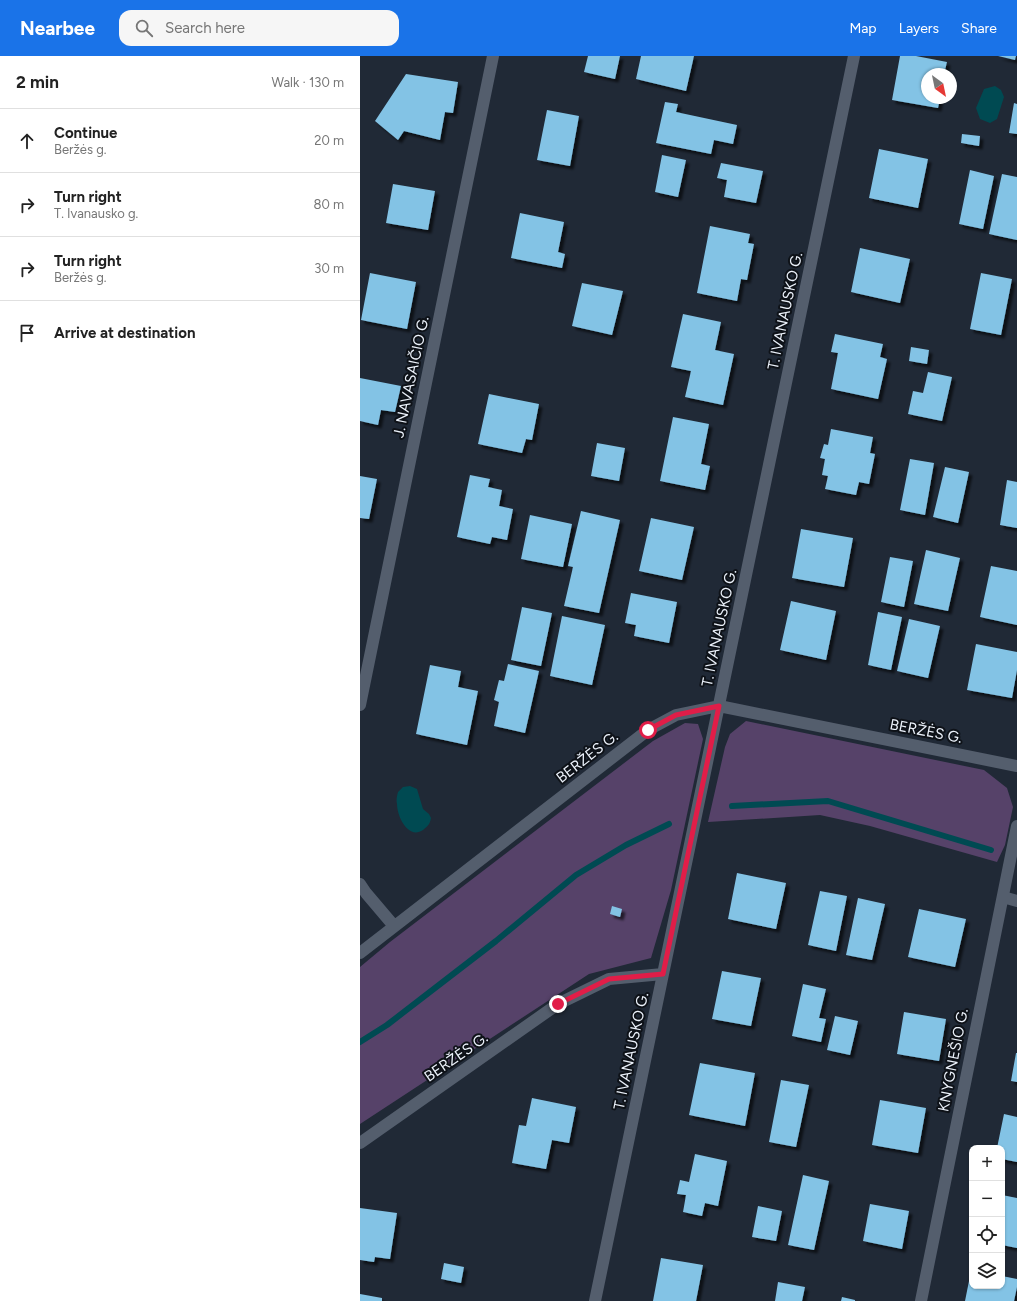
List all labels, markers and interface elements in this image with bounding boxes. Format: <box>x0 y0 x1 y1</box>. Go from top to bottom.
search box <box>119 10 399 46</box>
text: Nearbee <box>20 17 95 40</box>
icon: search <box>133 17 155 39</box>
text: Search here <box>165 19 245 37</box>
text: Map <box>849 20 877 37</box>
text: Layers <box>899 20 939 37</box>
text: Share <box>961 20 997 37</box>
north arrow <box>921 68 957 104</box>
text: 2 min <box>16 72 59 92</box>
text: Walk · 130 m <box>271 75 344 90</box>
text: Continue <box>54 124 117 142</box>
icon: ahead <box>16 130 38 152</box>
text: 20 m <box>314 133 344 148</box>
text: Beržės g. <box>54 142 107 157</box>
text: Turn right <box>54 188 122 206</box>
icon: right <box>16 194 38 216</box>
text: 80 m <box>313 197 344 212</box>
text: T. Ivanausko g. <box>54 206 138 221</box>
street label: T. IVANAUSKO G. <box>764 251 806 371</box>
text: Turn right <box>54 252 122 270</box>
icon: right <box>16 258 38 280</box>
text: 30 m <box>314 261 344 276</box>
text: Beržės g. <box>54 270 107 285</box>
street label: J. NAVASAIČIO G. <box>389 315 433 439</box>
icon: arrive <box>16 322 38 344</box>
text: Arrive at destination <box>54 324 195 342</box>
street label: T. IVANAUSKO G. <box>698 568 740 688</box>
street label: BERŽĖS G. <box>888 715 964 747</box>
route start <box>639 721 657 739</box>
street label: BERŽĖS G. <box>553 727 621 787</box>
street label: T. IVANAUSKO G. <box>610 991 652 1111</box>
route end <box>549 995 567 1013</box>
street label: KNYGNEŠIO G. <box>934 1007 972 1113</box>
street label: BERŽĖS G. <box>421 1029 491 1085</box>
map controls <box>969 1145 1005 1289</box>
button: + <box>969 1145 1005 1181</box>
button: − <box>969 1181 1005 1217</box>
button: locate <box>969 1217 1005 1253</box>
button: layers <box>969 1253 1005 1289</box>

